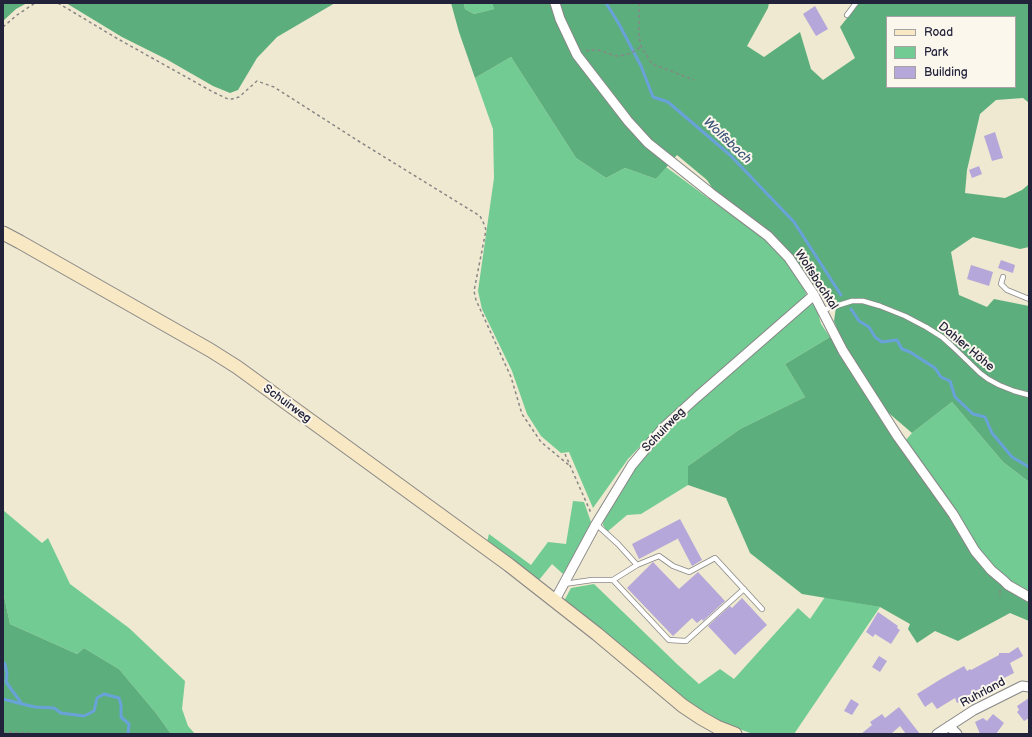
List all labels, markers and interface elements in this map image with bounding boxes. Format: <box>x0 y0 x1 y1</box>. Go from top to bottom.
legend <box>886 16 1016 88</box>
text: Road <box>924 25 953 40</box>
text: Park <box>924 45 948 60</box>
text: Building <box>924 65 968 80</box>
water label: Wolfsbach <box>700 115 754 167</box>
street label: Wolfsbachtal <box>791 247 841 313</box>
street label: Dahler Höhe <box>935 319 997 375</box>
street label: Schuirweg <box>260 382 314 426</box>
street label: Schuirweg <box>639 405 689 455</box>
street label: Ruhrland <box>958 675 1008 711</box>

